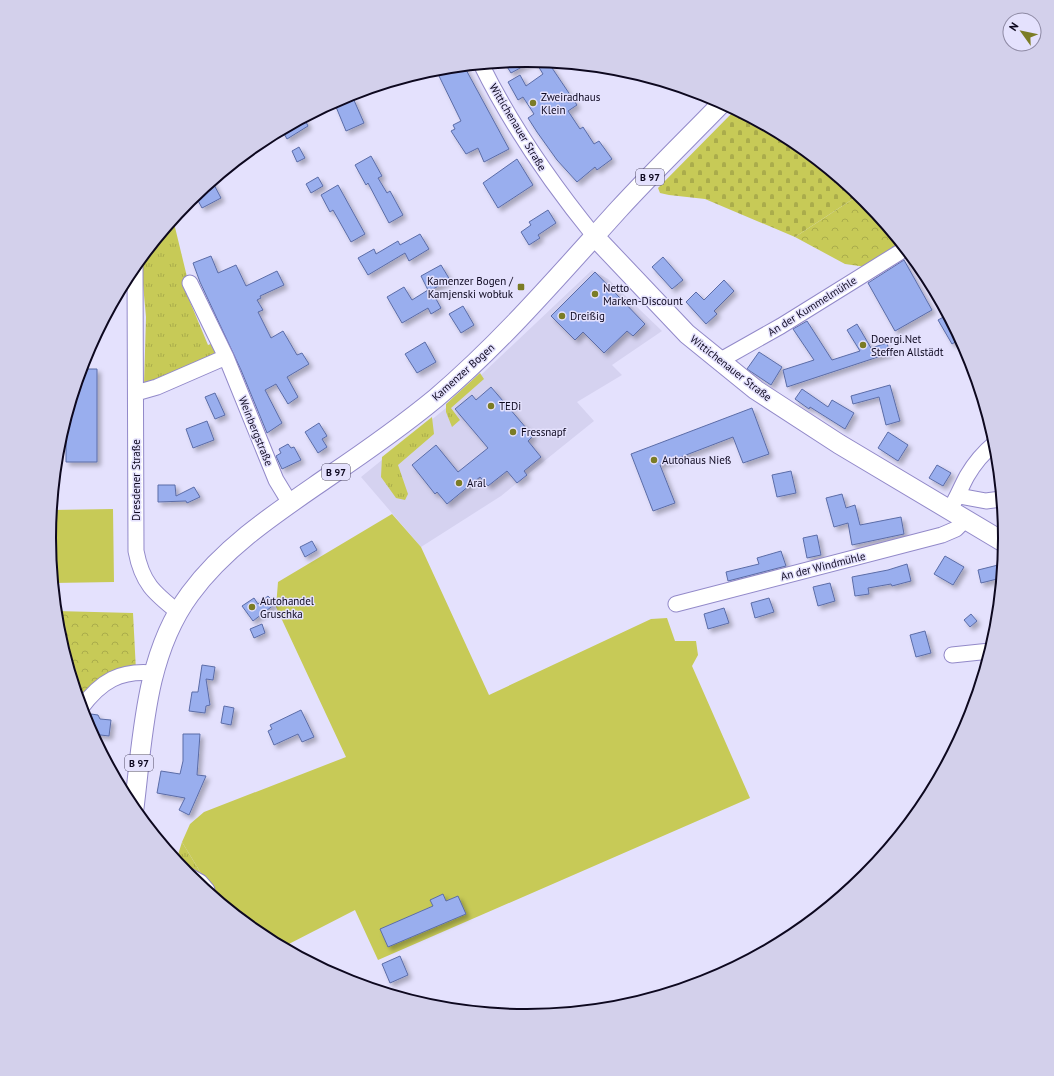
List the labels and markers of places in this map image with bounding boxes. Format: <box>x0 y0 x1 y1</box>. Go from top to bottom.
place label: Zweiradhaus Klein <box>541 90 601 117</box>
marker: Zweiradhaus Klein <box>528 98 538 108</box>
place label: Kamenzer Bogen / Kamjenski wobłuk <box>427 274 514 301</box>
place label: Netto Marken-Discount <box>603 281 683 308</box>
marker: Kamenzer Bogen / Kamjenski wobłuk <box>516 282 526 292</box>
marker: Netto Marken-Discount <box>590 289 600 299</box>
place label: Dreißig <box>570 309 605 323</box>
marker: Dreißig <box>557 311 567 321</box>
place label: Doergi.Net Steffen Allstädt <box>871 332 944 359</box>
marker: Doergi.Net Steffen Allstädt <box>858 340 868 350</box>
place label: TEDi <box>499 399 521 413</box>
marker: TEDi <box>486 401 496 411</box>
place label: Fressnapf <box>521 425 567 439</box>
marker: Fressnapf <box>508 427 518 437</box>
place label: Autohaus Nieß <box>662 453 732 467</box>
marker: Autohaus Nieß <box>649 455 659 465</box>
place label: Aral <box>467 476 487 490</box>
marker: Aral <box>454 478 464 488</box>
place label: Autohandel Gruschka <box>260 594 315 621</box>
marker: Autohandel Gruschka <box>247 602 257 612</box>

